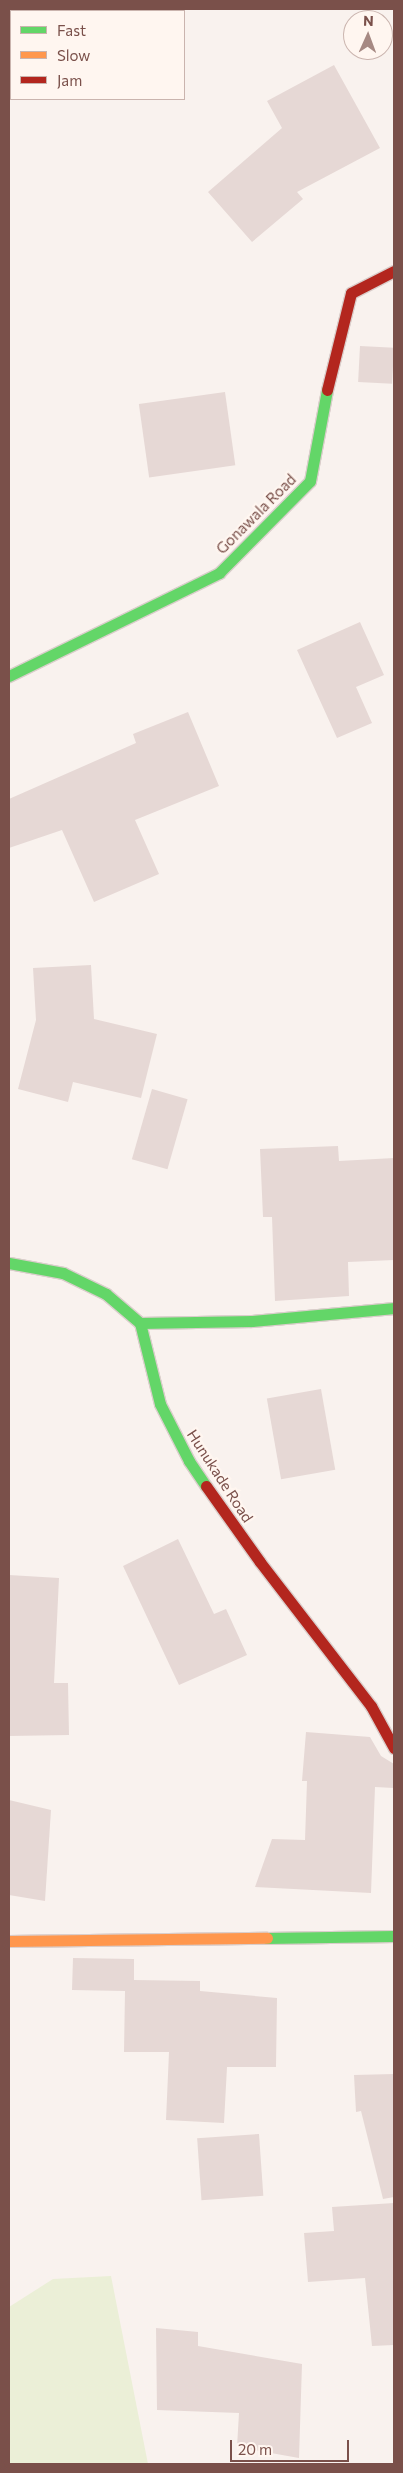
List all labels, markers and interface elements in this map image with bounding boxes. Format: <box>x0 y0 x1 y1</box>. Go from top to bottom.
legend <box>10 10 185 100</box>
north arrow <box>343 10 393 60</box>
text: N <box>363 12 374 29</box>
text: Fast <box>57 21 86 39</box>
text: Slow <box>57 46 90 64</box>
text: Jam <box>57 71 82 89</box>
street label: Gonawala Road <box>212 470 300 558</box>
street label: Hunukade Road <box>183 1426 257 1526</box>
scale bar <box>233 2430 352 2462</box>
text: 20 m <box>238 2440 272 2458</box>

